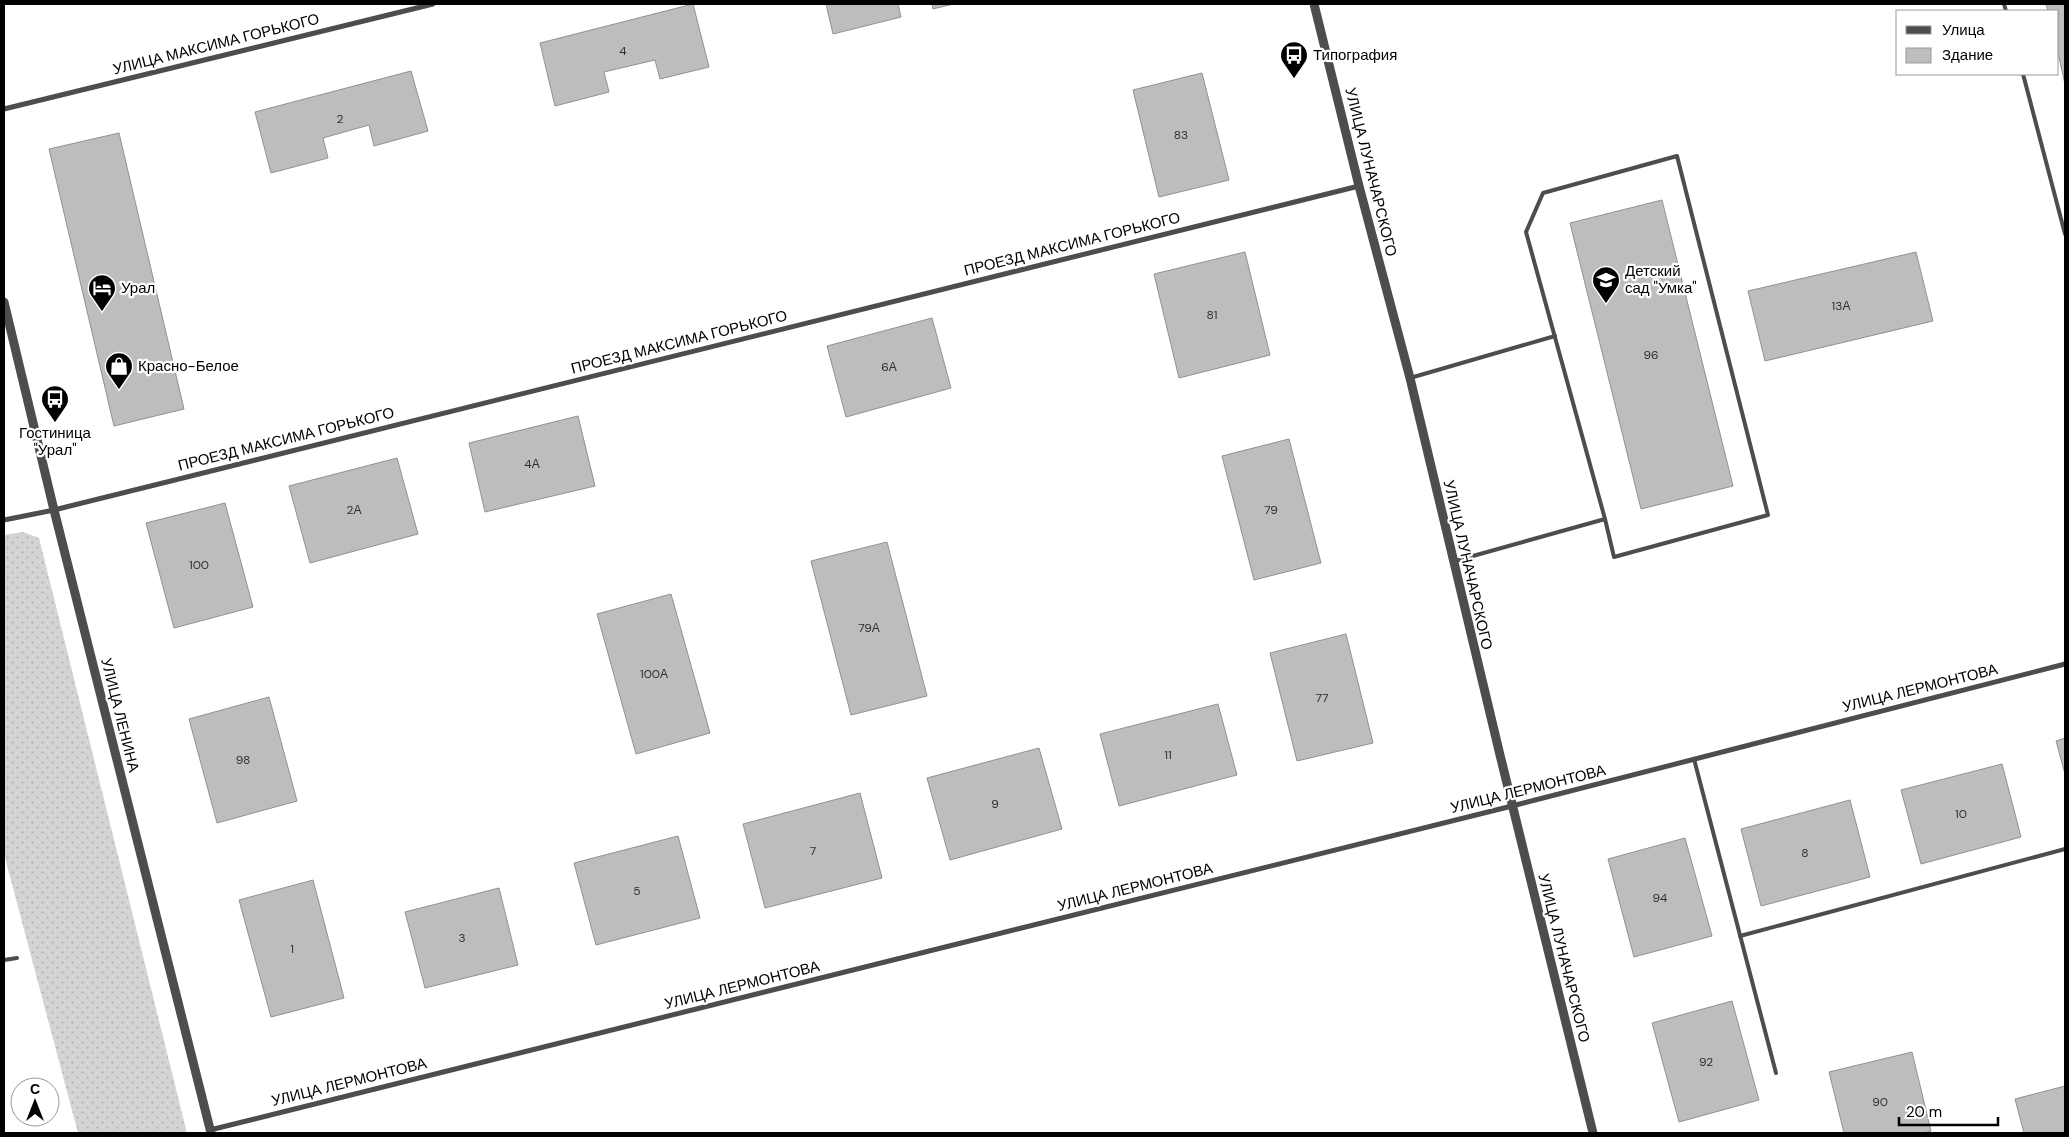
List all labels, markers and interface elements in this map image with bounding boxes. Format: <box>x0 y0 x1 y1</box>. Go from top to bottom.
street label: УЛИЦА МАКСИМА ГОРЬКОГО <box>111 9 321 79</box>
legend <box>1896 10 2059 75</box>
text: Улица <box>1942 20 1985 40</box>
bus stop icon: Типография <box>1279 40 1309 79</box>
house number: 4 <box>619 43 627 59</box>
place label: Типография <box>1313 45 1397 65</box>
text: Здание <box>1942 45 1993 65</box>
street label: УЛИЦА ЛУНАЧАРСКОГО <box>1340 85 1402 259</box>
house number: 2 <box>337 111 344 127</box>
house number: 83 <box>1174 127 1188 143</box>
street label: ПРОЕЗД МАКСИМА ГОРЬКОГО <box>962 207 1182 281</box>
place label: Детский сад "Умка" <box>1625 261 1697 298</box>
school or university icon: Детский сад "Умка" <box>1591 265 1621 304</box>
hotel icon: Урал <box>87 273 117 312</box>
place label: Урал <box>121 278 155 298</box>
house number: 13А <box>1832 298 1850 314</box>
street label: ПРОЕЗД МАКСИМА ГОРЬКОГО <box>569 305 789 379</box>
house number: 81 <box>1207 307 1217 323</box>
house number: 96 <box>1643 347 1659 363</box>
shop icon: Красно-Белое <box>104 351 134 390</box>
place label: Красно-Белое <box>138 356 239 376</box>
house number: 6А <box>881 359 897 375</box>
bus stop icon: Гостиница "Урал" <box>40 384 70 423</box>
street label: ПРОЕЗД МАКСИМА ГОРЬКОГО <box>176 402 396 476</box>
place label: Гостиница "Урал" <box>19 423 92 460</box>
house number: 4А <box>524 456 540 472</box>
street label: УЛИЦА ЛУНАЧАРСКОГО <box>1439 478 1497 652</box>
house number: 2А <box>347 502 361 518</box>
house number: 79 <box>1264 502 1278 518</box>
house number: 100 <box>189 557 209 573</box>
house number: 79А <box>858 620 880 636</box>
street label: УЛИЦА ЛЕНИНА <box>96 656 144 774</box>
street label: УЛИЦА ЛЕРМОНТОВА <box>1840 659 2000 717</box>
house number: 100А <box>640 666 668 682</box>
house number: 77 <box>1316 690 1328 706</box>
house number: 11 <box>1164 747 1172 763</box>
house number: 98 <box>236 752 250 768</box>
street label: УЛИЦА ЛЕРМОНТОВА <box>1448 760 1608 818</box>
house number: 9 <box>991 796 999 812</box>
house number: 10 <box>1955 806 1967 822</box>
house number: 7 <box>810 843 816 859</box>
house number: 8 <box>1801 845 1809 861</box>
street label: УЛИЦА ЛЕРМОНТОВА <box>1055 858 1215 916</box>
street label: УЛИЦА ЛУНАЧАРСКОГО <box>1533 871 1595 1045</box>
house number: 5 <box>633 883 641 899</box>
house number: 94 <box>1653 890 1667 906</box>
house number: 3 <box>458 930 466 946</box>
house number: 1 <box>290 941 294 957</box>
street label: УЛИЦА ЛЕРМОНТОВА <box>662 956 822 1014</box>
street label: УЛИЦА ЛЕРМОНТОВА <box>269 1053 429 1111</box>
house number: 92 <box>1699 1054 1713 1070</box>
north arrow <box>10 1077 60 1127</box>
text: С <box>30 1080 40 1098</box>
house number: 90 <box>1872 1094 1888 1110</box>
scale bar <box>1899 1094 1998 1126</box>
text: 20 m <box>1906 1102 1942 1122</box>

